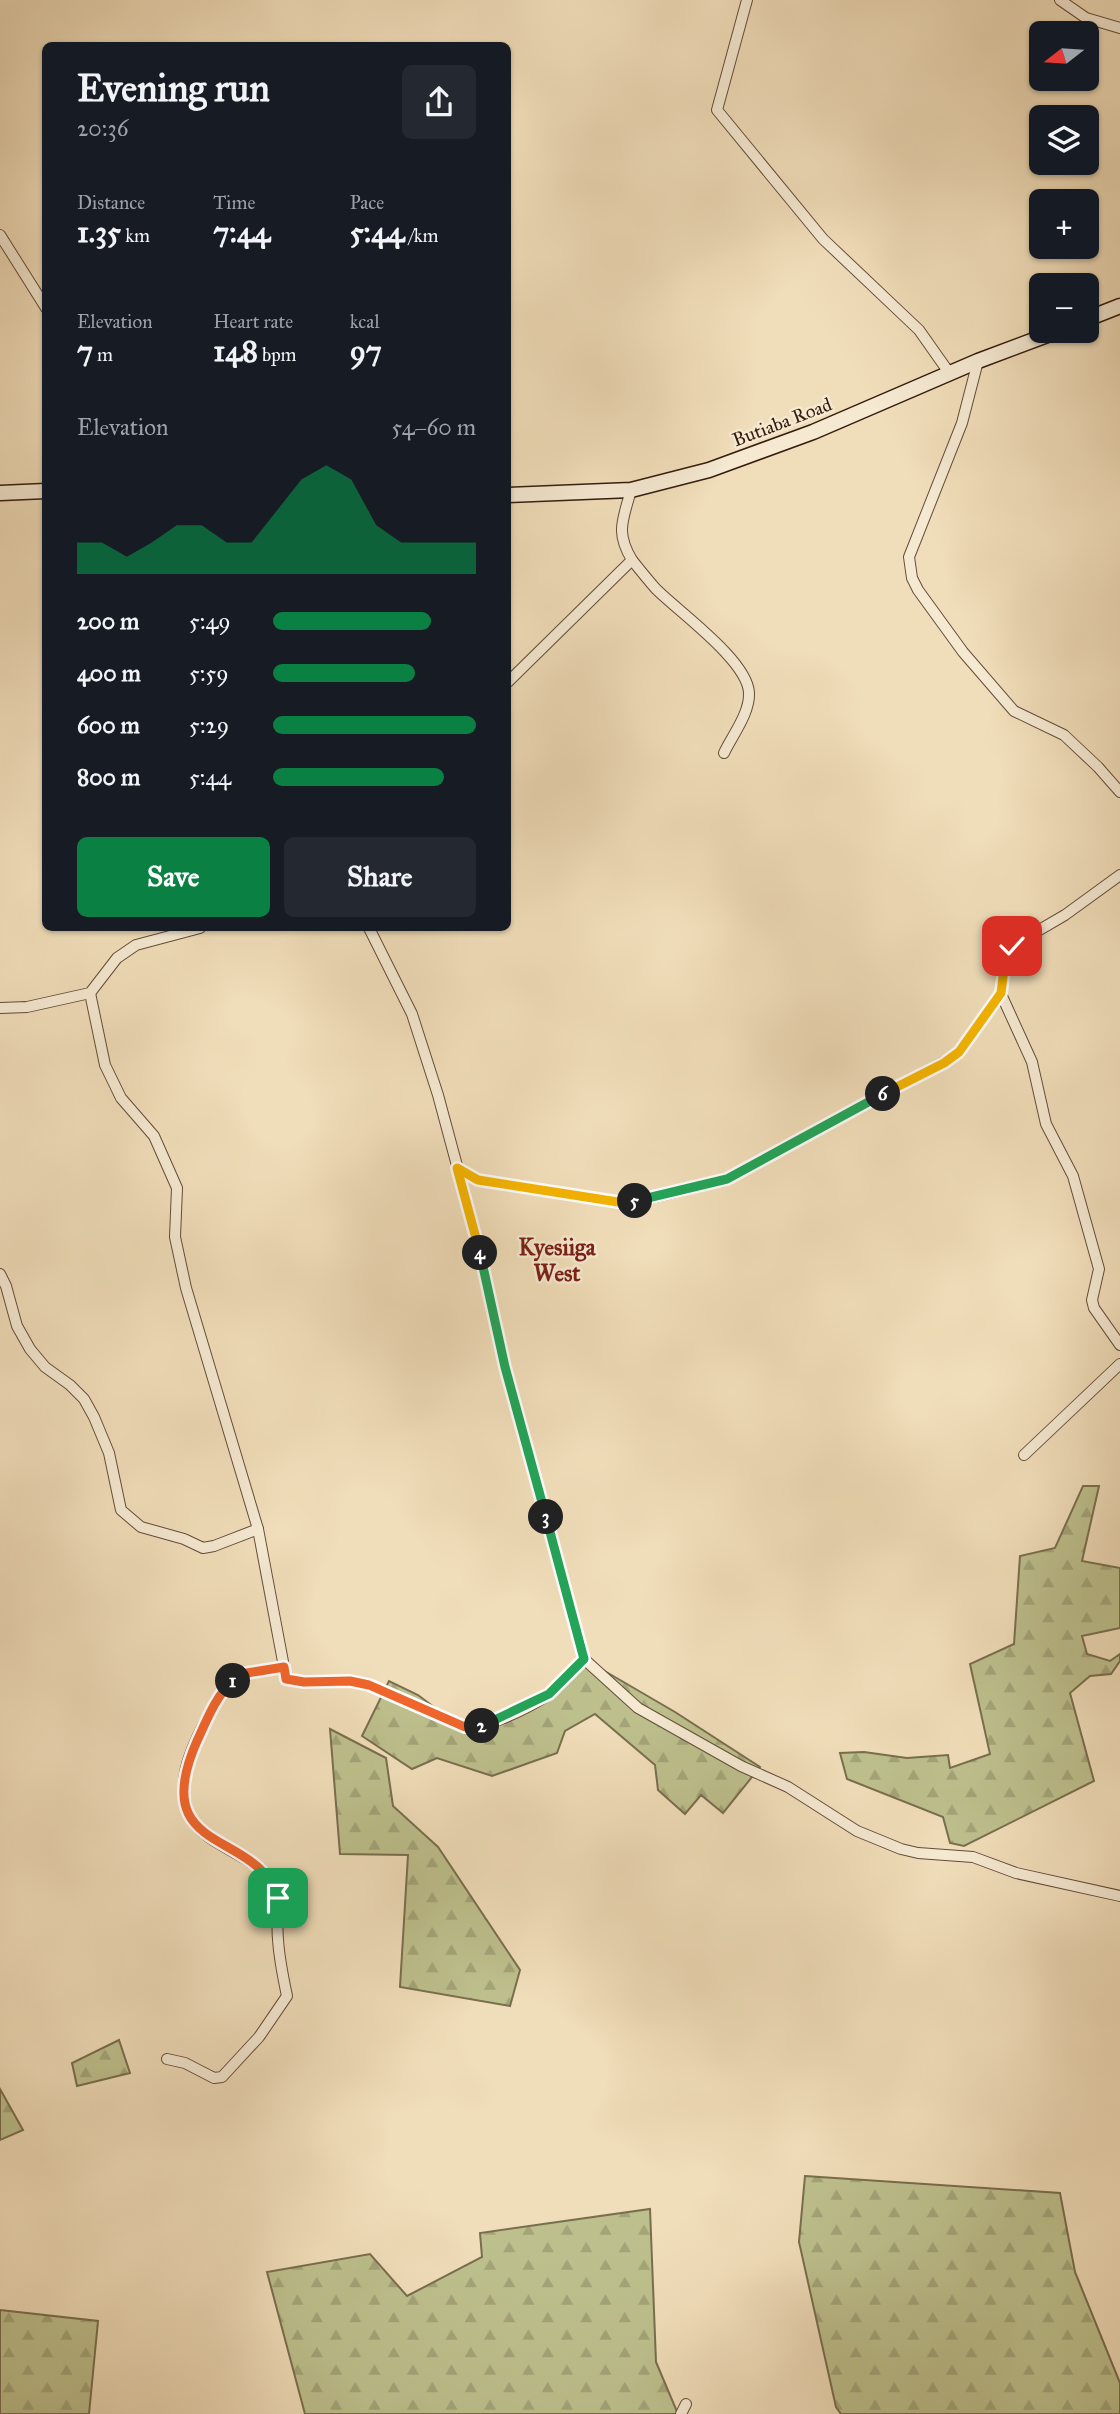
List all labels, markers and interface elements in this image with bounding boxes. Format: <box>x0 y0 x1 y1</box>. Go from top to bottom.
north arrow <box>1029 21 1099 91</box>
map controls <box>1029 21 1099 343</box>
text: Evening run <box>77 65 270 111</box>
button: share <box>402 65 476 139</box>
button: layers <box>1029 105 1099 175</box>
text: 20:36 <box>77 114 129 142</box>
button: + <box>1029 189 1099 259</box>
text: Distance <box>77 191 145 214</box>
text: Time <box>213 191 255 214</box>
text: Pace <box>350 191 384 214</box>
text: 1.35 <box>77 214 121 250</box>
text: 7:44 <box>213 214 270 250</box>
text: 5:44 <box>350 214 405 250</box>
text: km <box>121 224 150 247</box>
text: /km <box>405 224 439 247</box>
button: − <box>1029 273 1099 343</box>
text: Elevation <box>77 310 152 333</box>
text: Heart rate <box>213 310 293 333</box>
text: kcal <box>350 310 380 333</box>
text: 7 <box>77 333 93 369</box>
text: 148 <box>213 333 258 369</box>
text: 97 <box>350 333 382 369</box>
text: m <box>93 343 113 366</box>
text: bpm <box>258 343 297 366</box>
street label: Butiaba Road <box>729 392 835 451</box>
text: Elevation <box>77 413 168 441</box>
text: 54–60 m <box>392 413 476 441</box>
text: 200 m <box>77 607 139 635</box>
text: 5:49 <box>189 607 231 635</box>
text: 400 m <box>77 659 141 687</box>
text: 5:59 <box>189 659 229 687</box>
text: 600 m <box>77 711 140 739</box>
text: 5:29 <box>189 711 229 739</box>
text: 800 m <box>77 763 140 791</box>
text: 5:44 <box>189 763 231 791</box>
button: Save <box>77 837 270 917</box>
button: Share <box>284 837 476 917</box>
pin <box>982 916 1042 976</box>
icon: check <box>993 927 1031 965</box>
pin: 6 <box>866 1076 900 1112</box>
text: 6 <box>878 1082 887 1105</box>
pin: 5 <box>618 1184 652 1218</box>
text: 5 <box>630 1189 639 1212</box>
district label: Kyesiiga West <box>518 1233 597 1287</box>
pin: 4 <box>462 1236 498 1270</box>
text: 4 <box>474 1241 485 1264</box>
pin: 3 <box>528 1500 564 1534</box>
text: 3 <box>542 1505 549 1528</box>
pin: 1 <box>216 1664 250 1698</box>
text: 1 <box>229 1669 236 1692</box>
pin: 2 <box>464 1708 500 1744</box>
text: 2 <box>477 1714 486 1737</box>
pin <box>248 1868 308 1928</box>
icon: arrive <box>259 1879 297 1917</box>

